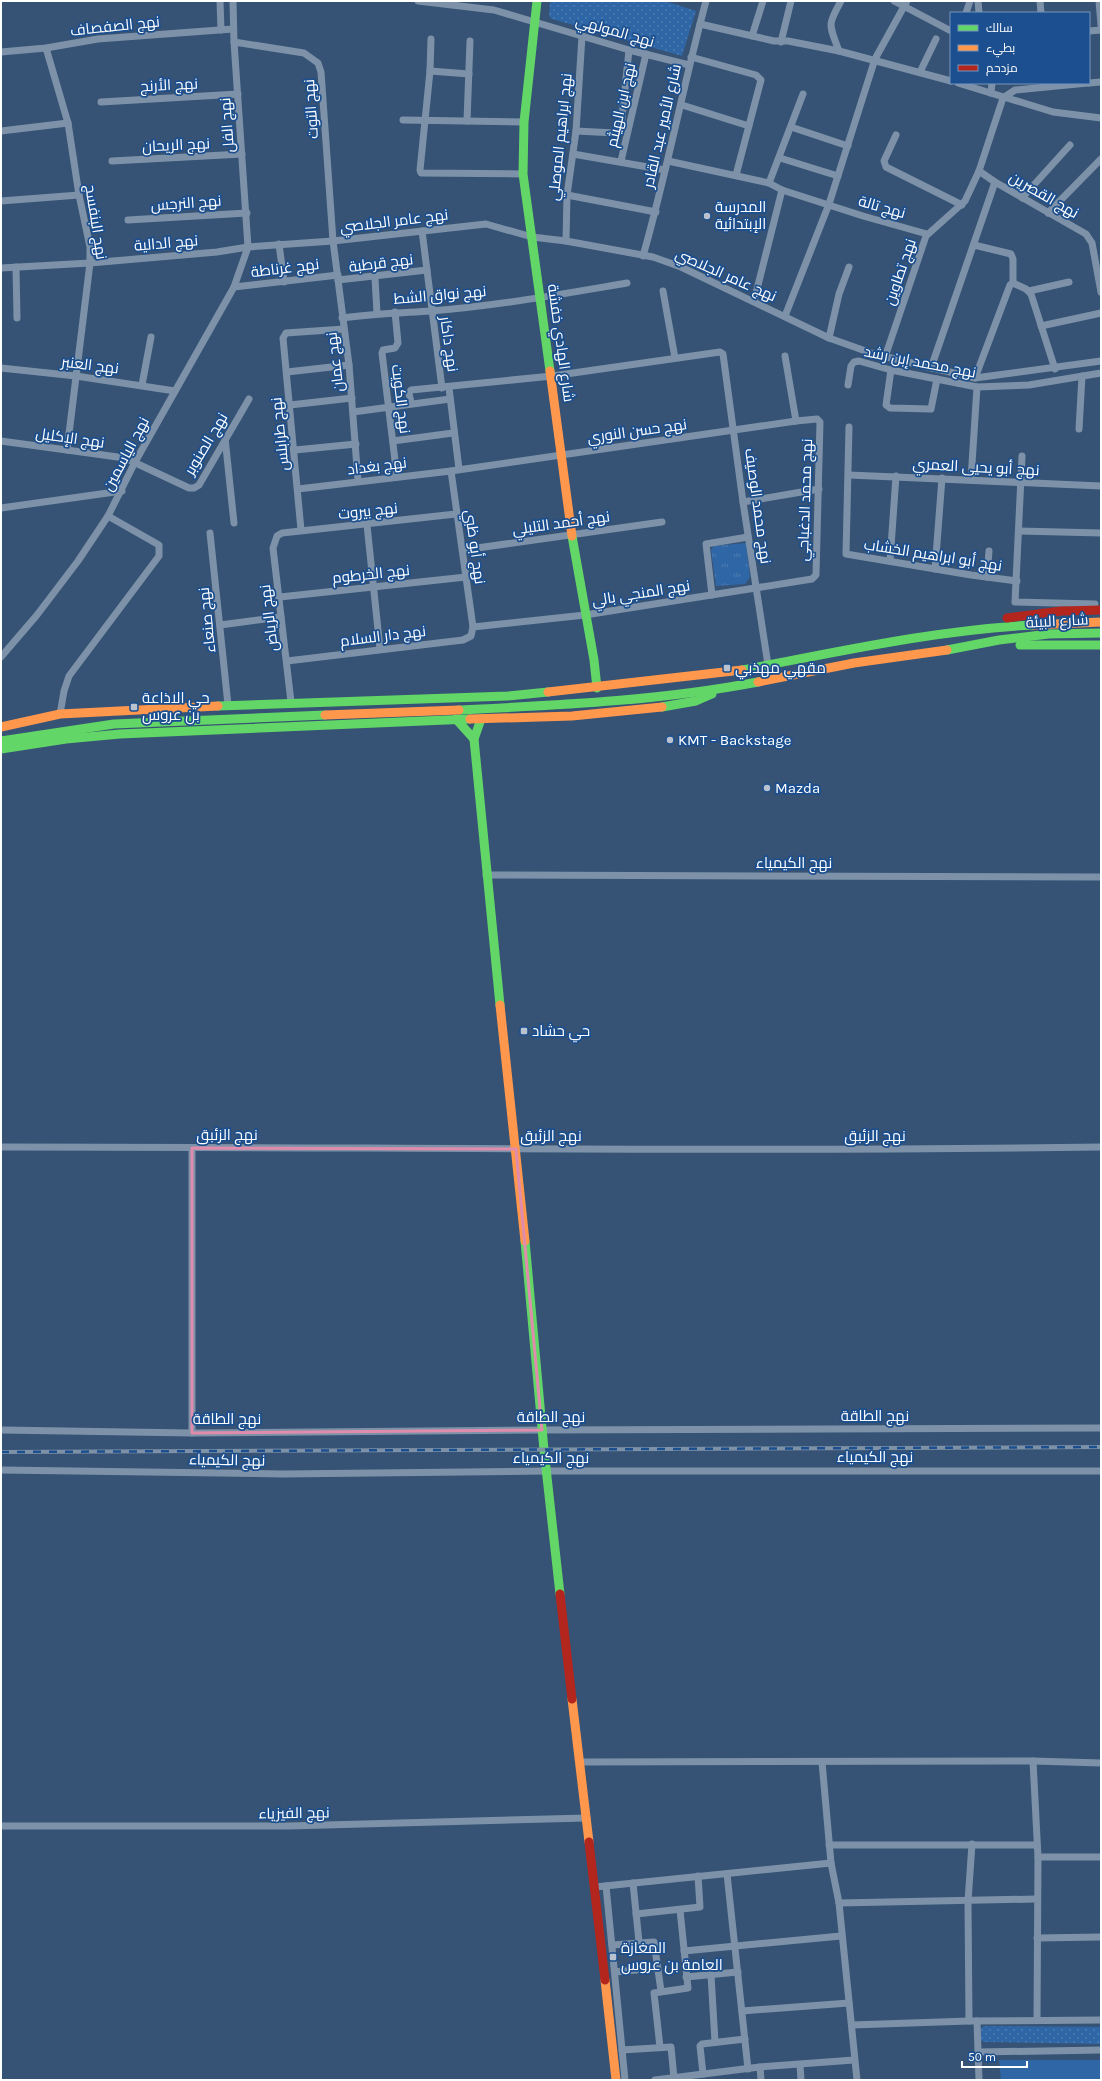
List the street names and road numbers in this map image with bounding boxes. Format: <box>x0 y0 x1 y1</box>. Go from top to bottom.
street label: نهج المولهي <box>573 11 656 54</box>
street label: نهج الصفصاف <box>69 12 161 42</box>
street label: نهج ابن الهيثم <box>603 61 641 149</box>
street label: شارع الأمير عبد القادر <box>639 62 687 191</box>
street label: نهج ابراهيم الموصلي <box>544 72 579 202</box>
street label: نهج الأرنج <box>140 74 199 98</box>
street label: نهج التوت <box>300 78 324 140</box>
street label: نهج الفل <box>216 97 240 153</box>
street label: نهج الريحان <box>141 134 211 158</box>
street label: نهج القصرين <box>1005 168 1082 224</box>
street label: نهج البنفسج <box>79 183 111 261</box>
street label: نهج النرجس <box>150 192 222 216</box>
street label: نهج تالة <box>856 192 908 224</box>
street label: نهج عامر الجلاصي <box>339 205 450 240</box>
street label: نهج الدالية <box>133 231 199 257</box>
street label: نهج تطاوين <box>880 236 922 308</box>
street label: نهج عامر الجلاصي <box>671 245 779 308</box>
street label: نهج قرطبة <box>348 250 414 278</box>
street label: نهج غرناطة <box>250 255 320 283</box>
street label: نهج نواق الشط <box>393 282 487 310</box>
street label: شارع الهادي خفشة <box>541 283 578 404</box>
street label: نهج داكار <box>434 314 462 373</box>
street label: نهج عمان <box>322 331 350 393</box>
street label: نهج محمد إبن رشد <box>862 342 978 384</box>
street label: نهج العنبر <box>59 352 120 379</box>
street label: نهج الكويت <box>386 363 414 435</box>
street label: نهج طرابلس <box>267 396 295 472</box>
street label: نهج الصنوبر <box>180 410 233 480</box>
street label: نهج الياسمين <box>99 414 155 495</box>
street label: نهج حسن النوري <box>586 415 688 450</box>
street label: نهج الإكليل <box>34 424 106 454</box>
street label: نهج محمد الدغباجي <box>794 438 819 562</box>
street label: نهج محمد الوصيف <box>739 447 775 565</box>
street label: نهج بغداد <box>346 453 408 481</box>
street label: نهج أبو يحيى العمري <box>912 454 1040 482</box>
street label: نهج بيروت <box>337 499 399 525</box>
street label: نهج أحمد التليلي <box>511 506 611 542</box>
street label: نهج أبو ظبي <box>458 508 490 586</box>
street label: نهج أبو ابراهيم الخشاب <box>862 534 1004 577</box>
street label: نهج الخرطوم <box>331 561 411 589</box>
street label: نهج المنجي بالي <box>591 576 692 613</box>
street label: نهج الرياض <box>256 583 284 652</box>
street label: نهج صنعاء <box>195 586 221 654</box>
street label: شارع البيئة <box>1025 610 1089 634</box>
street label: نهج دار السلام <box>339 622 427 652</box>
street label: نهج الكيمياء <box>756 854 832 874</box>
street label: نهج الزئبق <box>196 1126 258 1146</box>
street label: نهج الزئبق <box>520 1127 582 1147</box>
street label: نهج الزئبق <box>844 1127 906 1147</box>
street label: نهج الطاقة <box>841 1407 909 1427</box>
street label: نهج الطاقة <box>517 1408 585 1428</box>
street label: نهج الطاقة <box>193 1410 261 1430</box>
street label: نهج الكيمياء <box>837 1448 913 1468</box>
street label: نهج الكيمياء <box>513 1449 589 1469</box>
street label: نهج الكيمياء <box>189 1450 265 1472</box>
street label: نهج الفيزياء <box>258 1803 330 1825</box>

